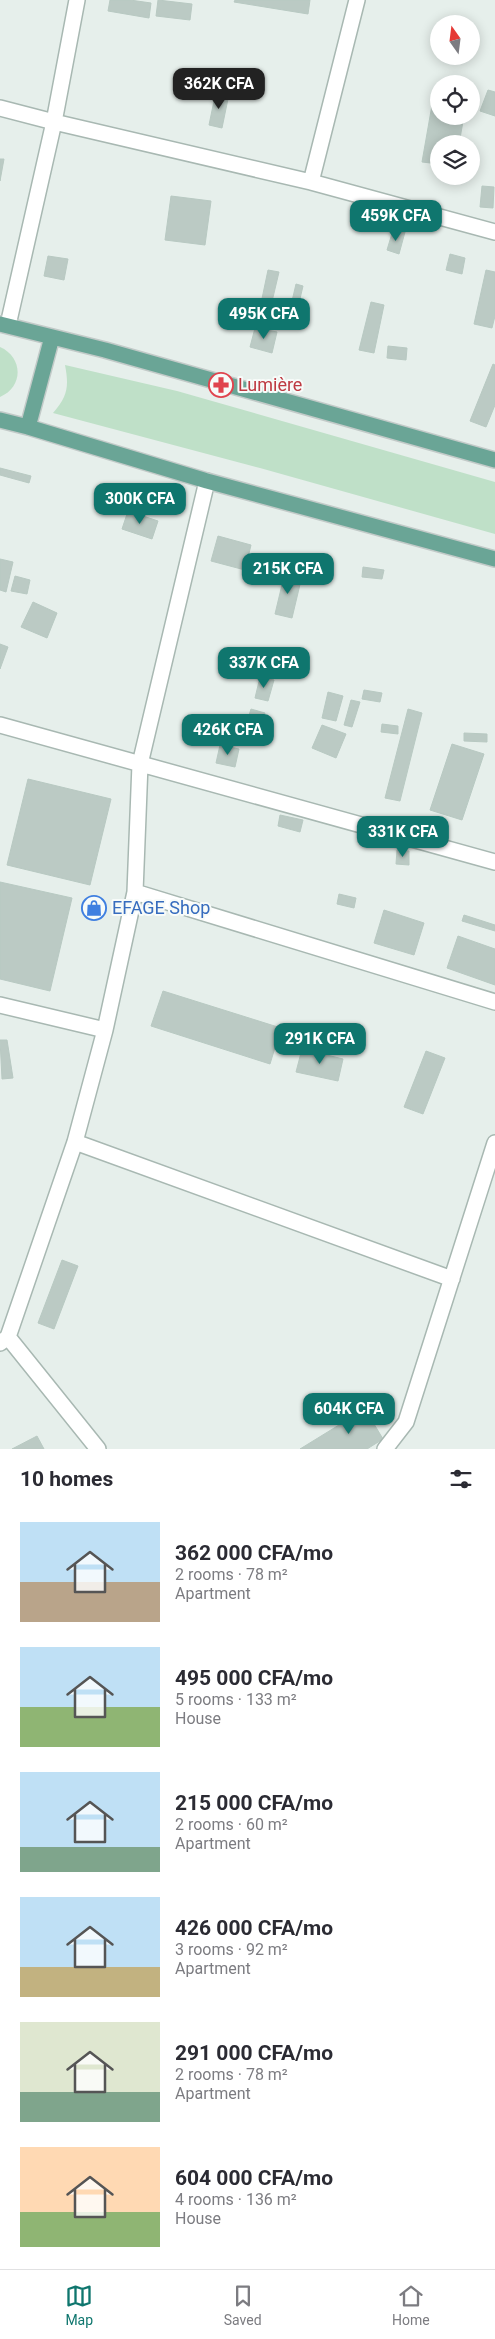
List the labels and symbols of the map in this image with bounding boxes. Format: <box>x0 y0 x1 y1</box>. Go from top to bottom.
north arrow <box>430 15 480 65</box>
pin: 362K CFA <box>167 68 271 110</box>
pin: 459K CFA <box>344 200 448 242</box>
pin: 495K CFA <box>212 298 316 340</box>
pharmacy icon: Lumière <box>208 372 234 398</box>
place label: Lumière <box>238 374 302 395</box>
pin: 300K CFA <box>88 482 192 525</box>
pin: 215K CFA <box>236 552 340 595</box>
pin: 337K CFA <box>212 646 316 689</box>
pin: 426K CFA <box>176 714 280 756</box>
pin: 331K CFA <box>351 816 455 858</box>
shop icon: EFAGE Shop <box>81 895 107 921</box>
place label: EFAGE Shop <box>112 897 210 918</box>
pin: 291K CFA <box>268 1022 372 1065</box>
pin: 604K CFA <box>297 1392 401 1435</box>

